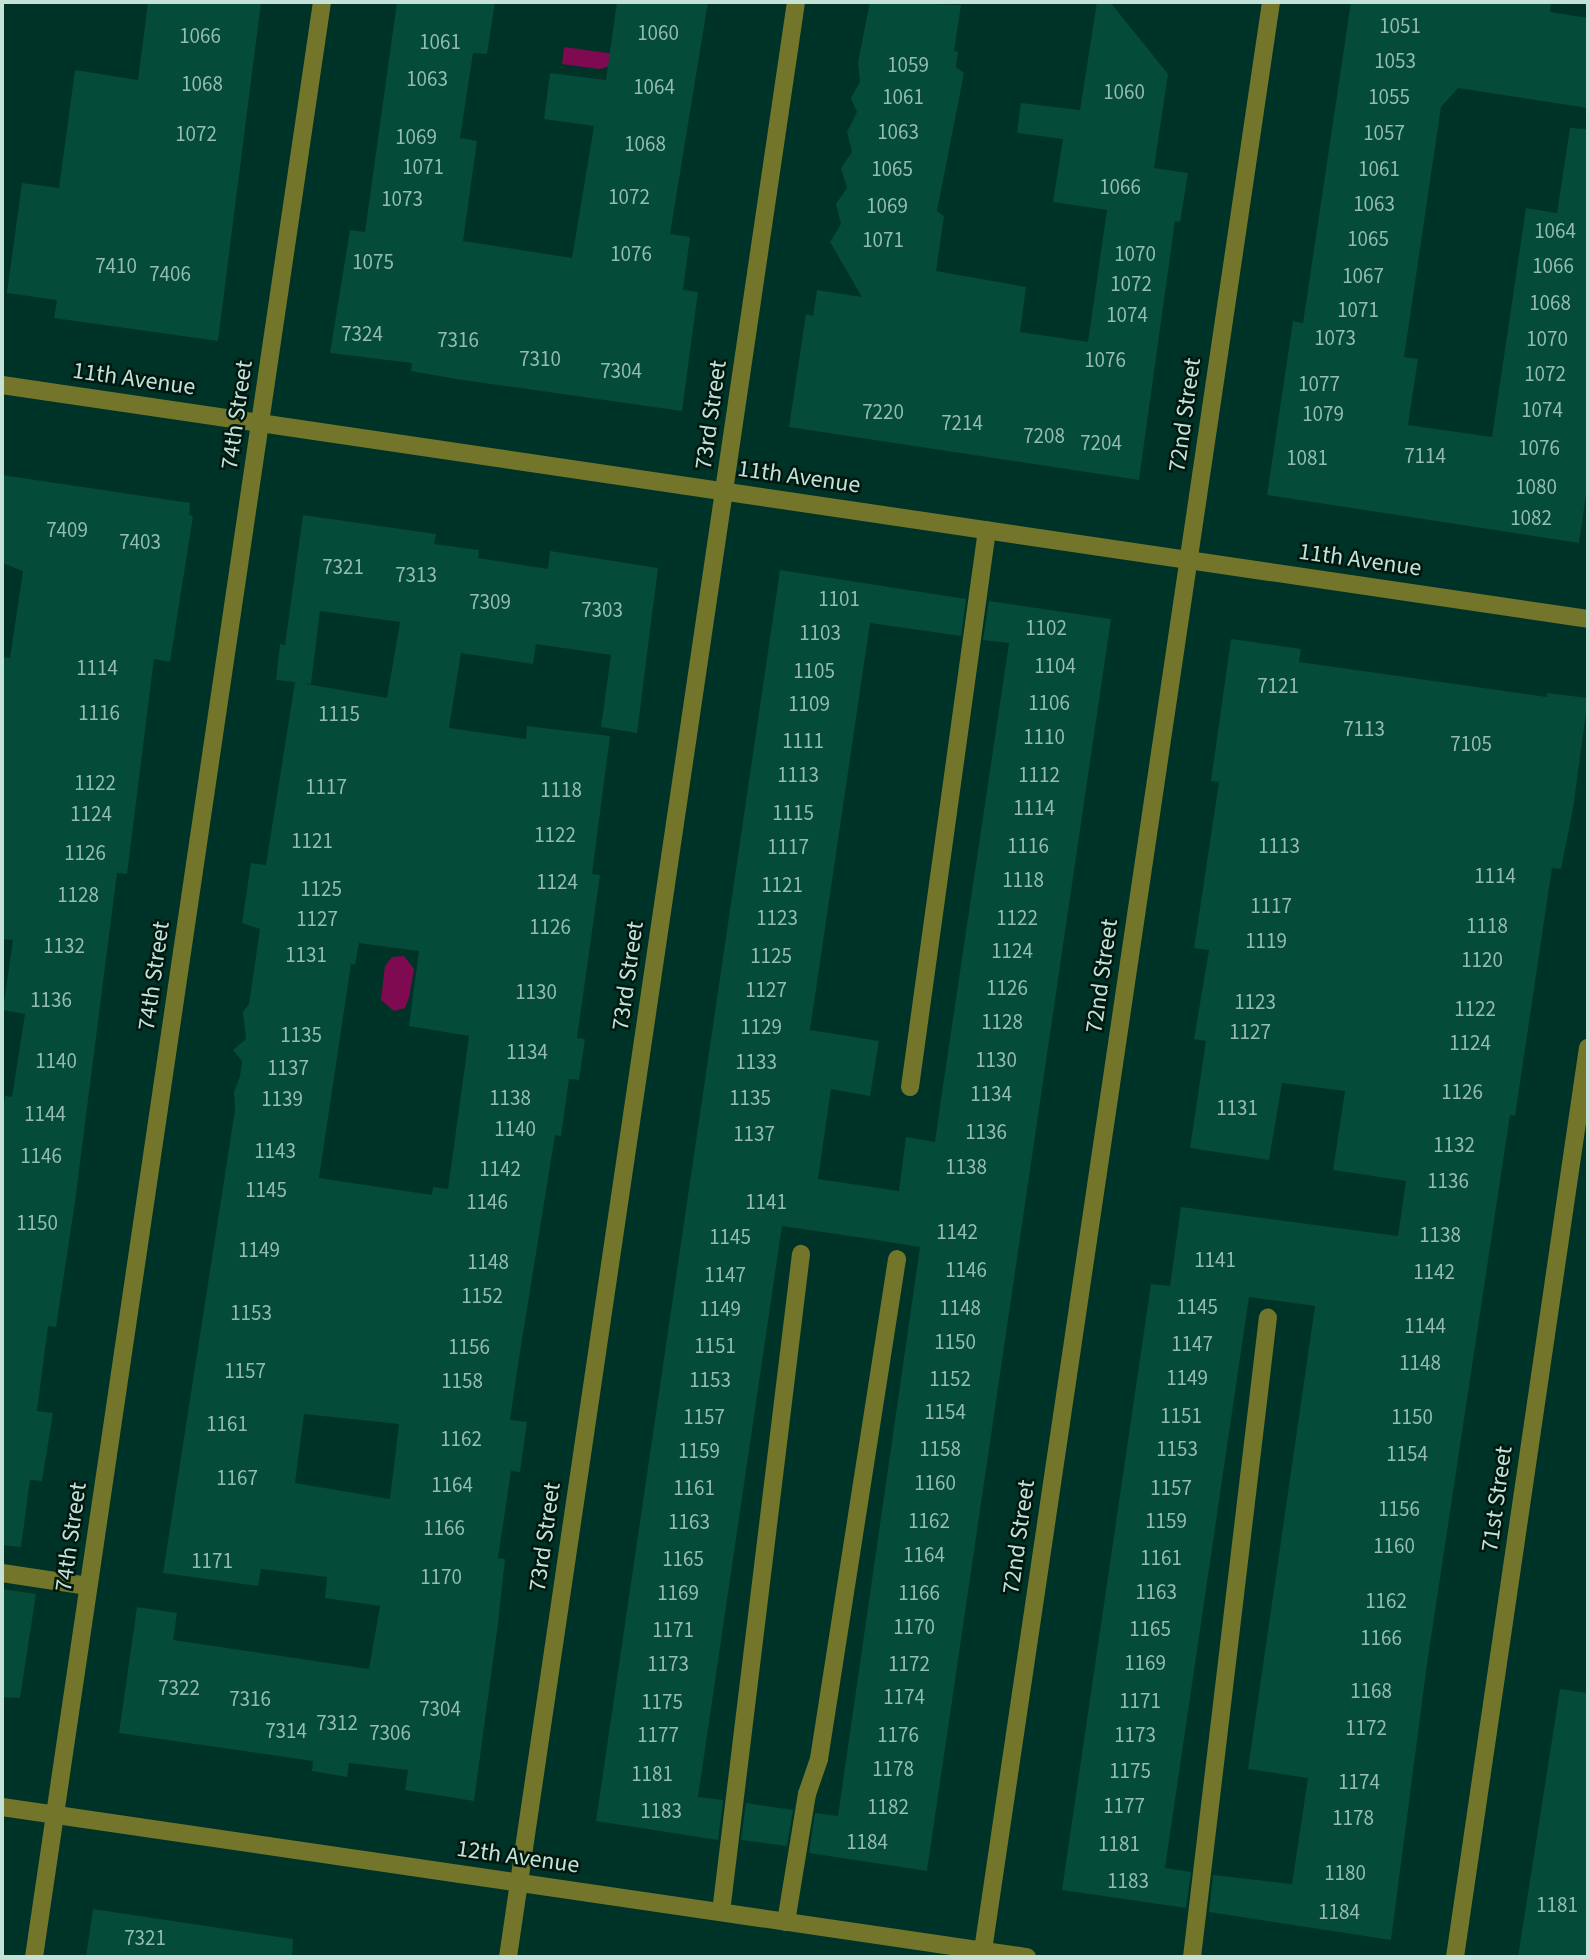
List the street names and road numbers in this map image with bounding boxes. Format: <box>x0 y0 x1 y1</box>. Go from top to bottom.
street label: 11th Avenue <box>71 356 197 402</box>
street label: 72nd Street <box>1163 356 1207 474</box>
street label: 73rd Street <box>689 358 733 472</box>
street label: 74th Street <box>215 359 259 471</box>
street label: 11th Avenue <box>736 454 862 500</box>
street label: 11th Avenue <box>1297 537 1423 583</box>
street label: 72nd Street <box>1080 917 1124 1035</box>
street label: 73rd Street <box>606 919 650 1033</box>
street label: 74th Street <box>132 920 176 1032</box>
street label: 71st Street <box>1475 1444 1519 1554</box>
street label: 72nd Street <box>997 1478 1041 1596</box>
street label: 73rd Street <box>523 1480 567 1594</box>
street label: 74th Street <box>49 1481 93 1593</box>
street label: 12th Avenue <box>455 1834 581 1880</box>

